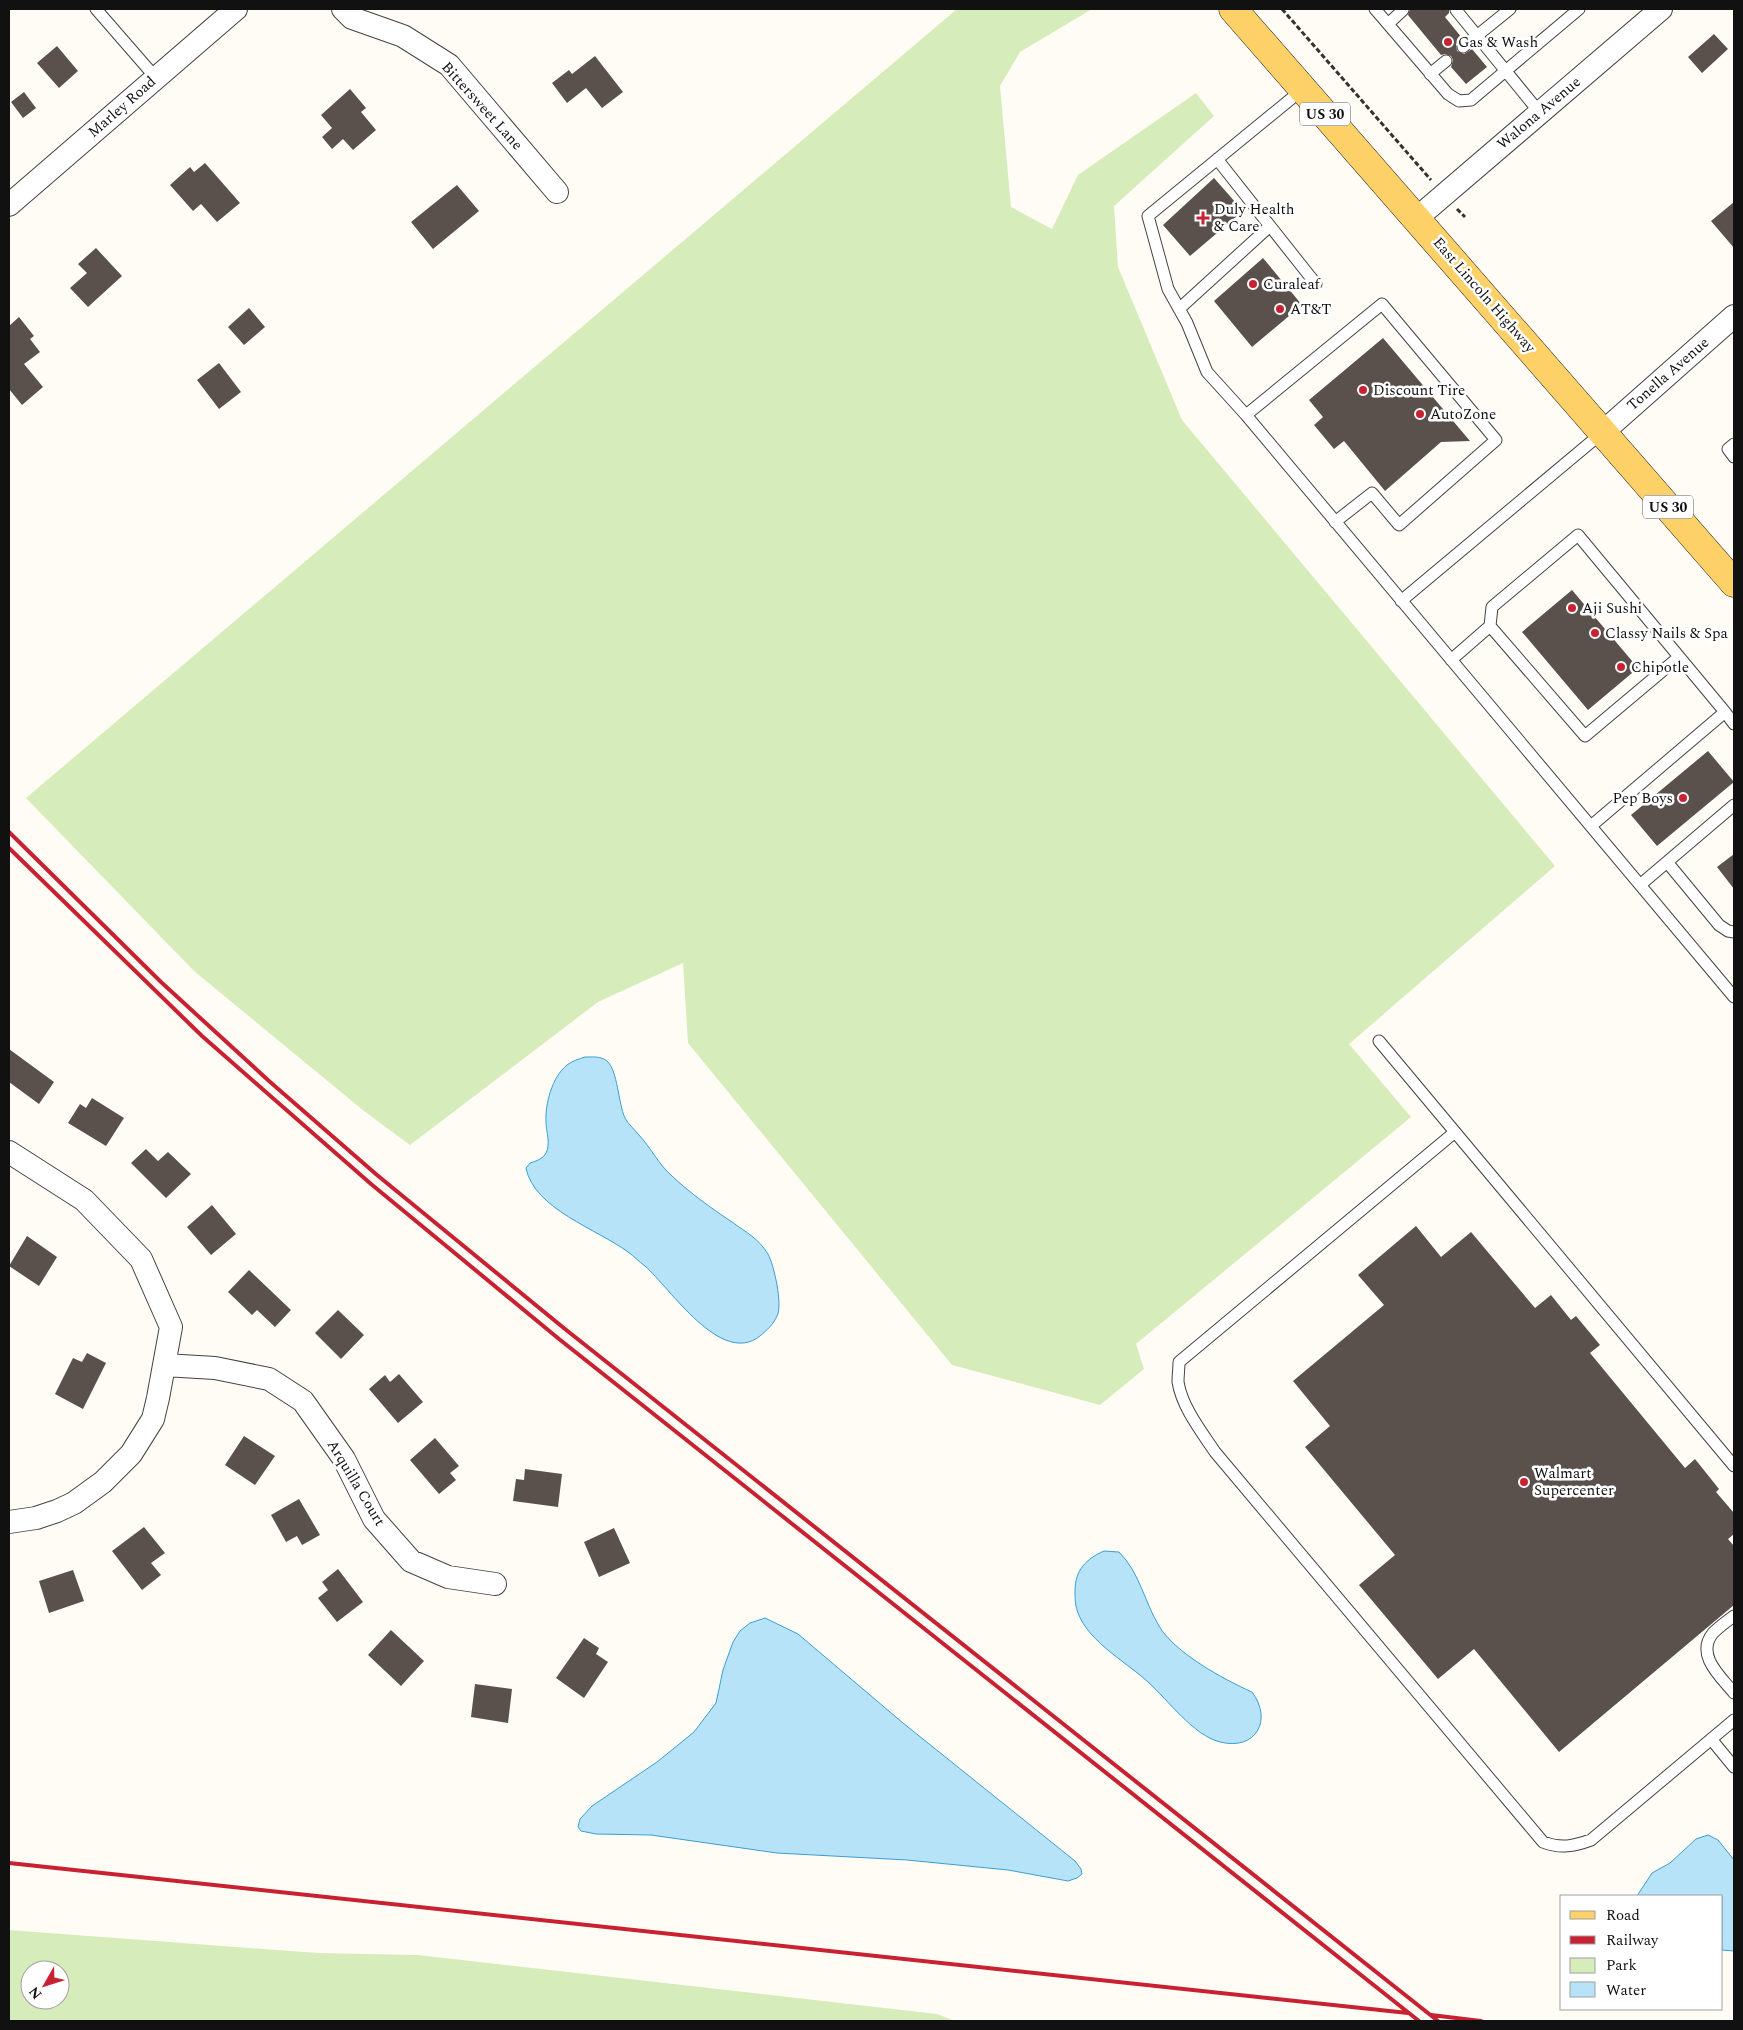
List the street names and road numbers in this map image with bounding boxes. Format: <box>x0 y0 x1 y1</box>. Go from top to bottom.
street label: Bittersweet Lane <box>436 56 528 156</box>
street label: Marley Road <box>83 71 161 143</box>
street label: Walona Avenue <box>1492 71 1586 155</box>
road number: US 30 <box>1300 102 1350 126</box>
street label: East Lincoln Highway <box>1427 232 1541 359</box>
street label: Tonella Avenue <box>1622 332 1714 416</box>
road number: US 30 <box>1643 496 1693 518</box>
street label: Arquilla Court <box>321 1435 391 1531</box>

